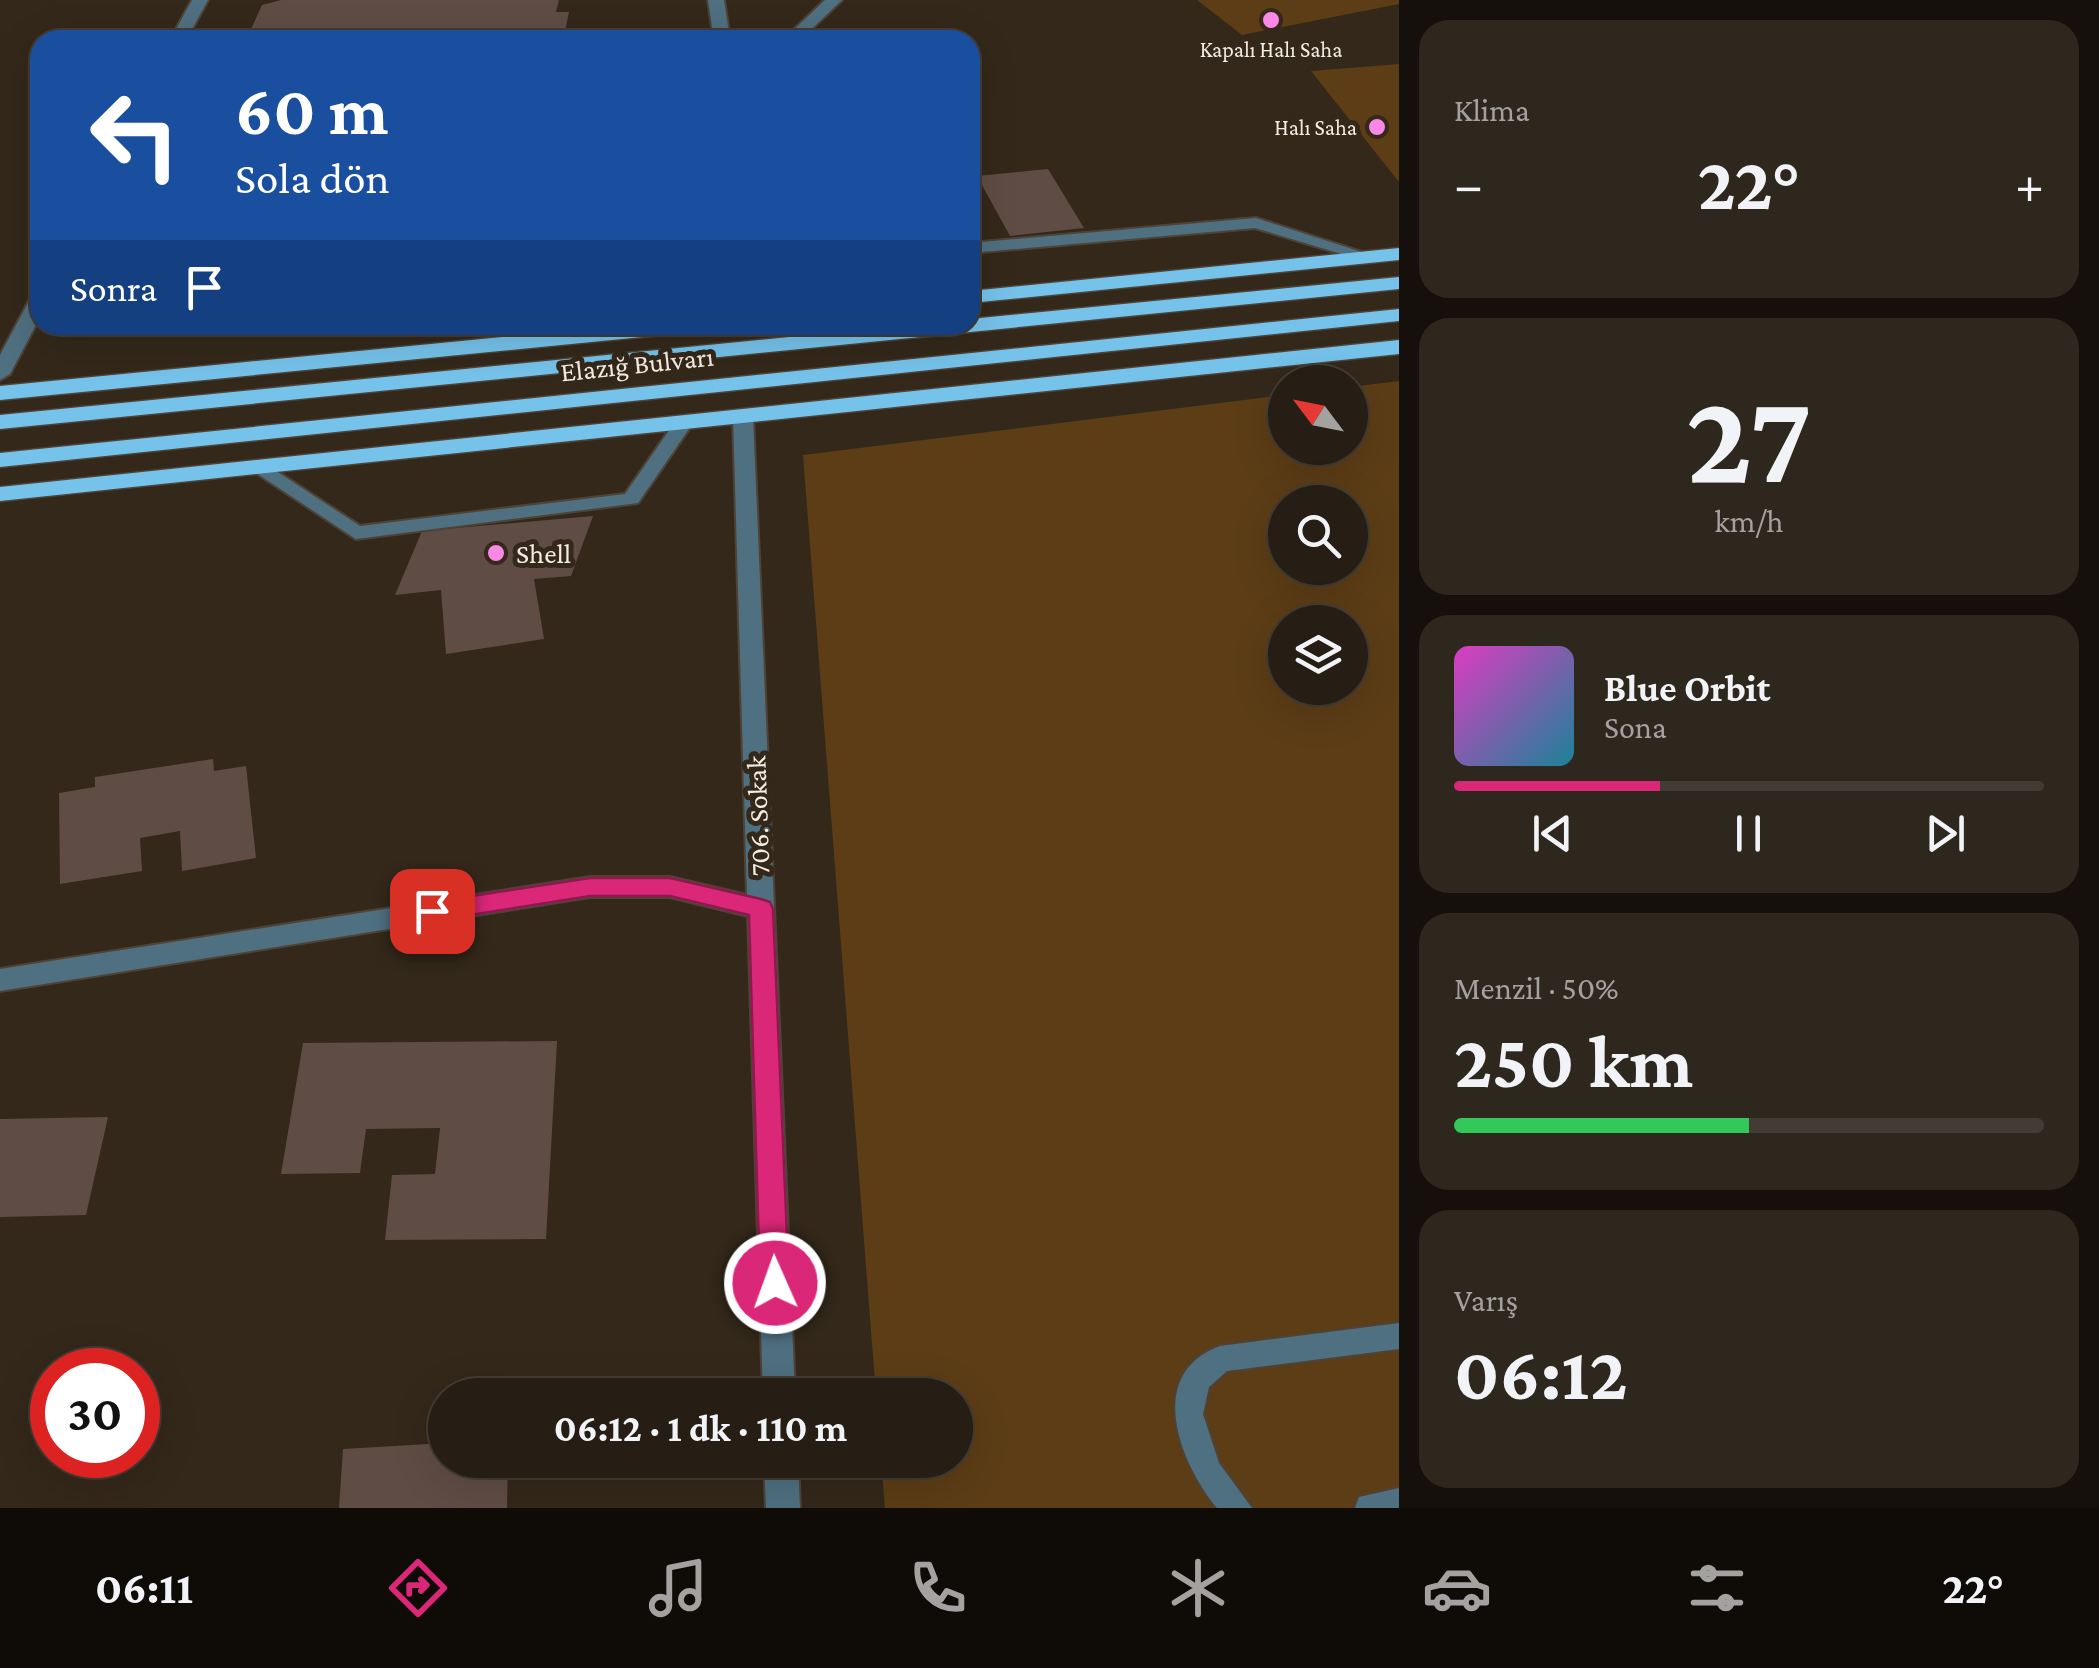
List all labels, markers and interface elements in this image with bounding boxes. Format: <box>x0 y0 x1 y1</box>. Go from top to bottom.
marker: Kapalı Halı Saha <box>1260 9 1282 31</box>
place label: Kapalı Halı Saha <box>1200 37 1342 62</box>
icon: left <box>70 70 200 200</box>
text: 60 m <box>235 71 388 149</box>
text: Klima <box>1454 92 1530 128</box>
place label: Halı Saha <box>1274 115 1357 140</box>
marker: Halı Saha <box>1366 116 1388 138</box>
text: 22° <box>1697 142 1801 225</box>
text: Sola dön <box>235 153 390 203</box>
text: − <box>1454 154 1483 215</box>
text: + <box>2015 154 2044 215</box>
icon: arrive <box>177 260 232 315</box>
text: Sonra <box>70 267 157 309</box>
street label: Elazığ Bulvarı <box>559 341 715 387</box>
north arrow <box>1268 365 1368 465</box>
map controls <box>1268 365 1368 705</box>
text: 27 <box>1686 365 1812 510</box>
button: search <box>1268 485 1368 585</box>
text: km/h <box>1715 503 1784 539</box>
place label: Shell <box>516 538 571 569</box>
marker: Shell <box>485 542 507 564</box>
button: layers <box>1268 605 1368 705</box>
text: Blue Orbit <box>1604 667 1771 709</box>
text: Sona <box>1604 709 1667 745</box>
street label: 706. Sokak <box>740 755 776 877</box>
icon: previous <box>1525 806 1580 861</box>
icon: pause <box>1721 806 1776 861</box>
icon: next <box>1918 806 1973 861</box>
pin <box>390 869 475 954</box>
icon: arrive <box>405 884 460 939</box>
text: Menzil · 50% <box>1454 970 1619 1006</box>
text: 250 km <box>1454 1020 1693 1103</box>
position arrow <box>723 1231 827 1335</box>
text: Varış <box>1454 1282 1518 1318</box>
text: 06:12 <box>1454 1332 1628 1415</box>
speed limit sign: 30 <box>30 1348 160 1478</box>
text: 06:12 · 1 dk · 110 m <box>554 1407 847 1449</box>
icon: directions <box>383 1553 453 1623</box>
icon: music <box>643 1553 713 1623</box>
icon: phone <box>903 1553 973 1623</box>
icon: climate <box>1163 1553 1233 1623</box>
icon: car <box>1422 1553 1492 1623</box>
icon: filters <box>1682 1553 1752 1623</box>
text: 06:11 <box>95 1563 193 1613</box>
text: 22° <box>1942 1563 2004 1613</box>

